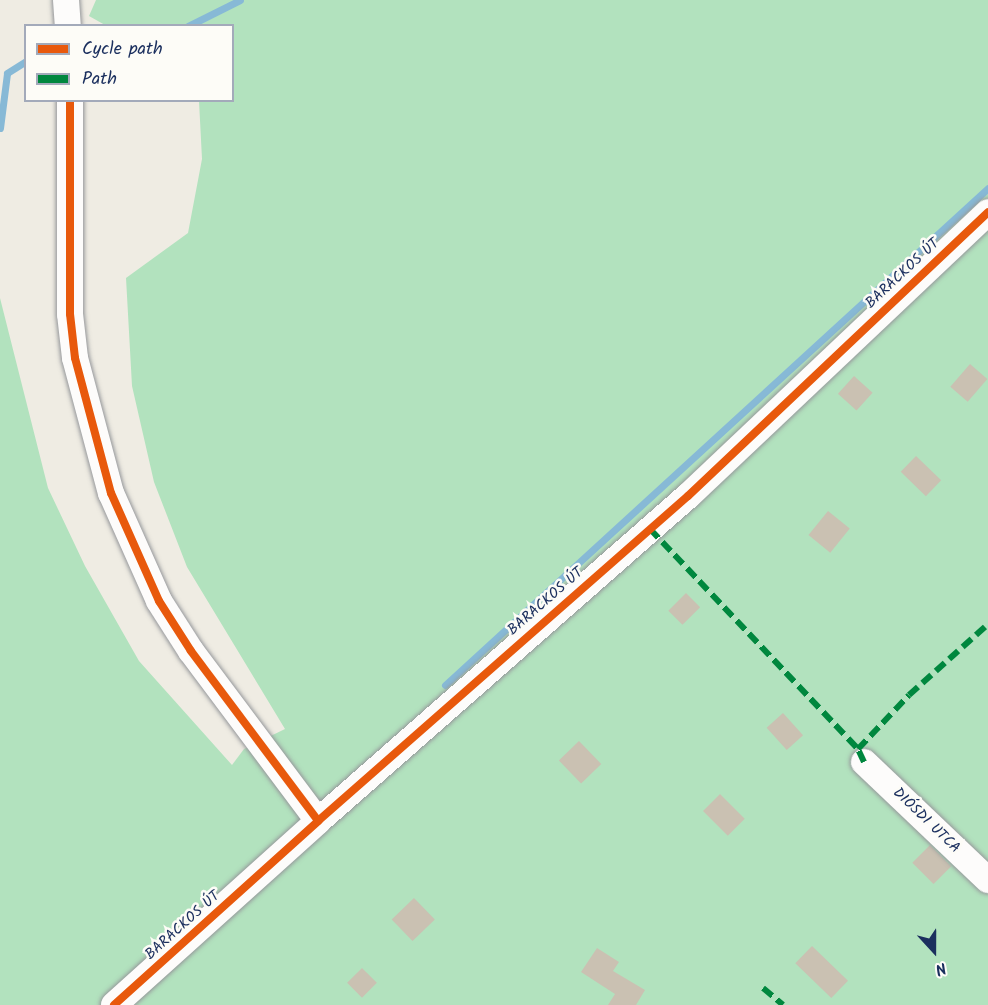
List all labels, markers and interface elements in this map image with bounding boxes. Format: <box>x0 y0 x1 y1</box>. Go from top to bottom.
legend <box>24 24 234 102</box>
text: Cycle path <box>82 35 163 64</box>
text: Path <box>82 65 117 94</box>
street label: BARACKOS ÚT <box>862 235 944 313</box>
street label: BARACKOS ÚT <box>504 564 588 640</box>
street label: DIÓSDI UTCA <box>888 784 964 858</box>
street label: BARACKOS ÚT <box>142 888 224 964</box>
north arrow <box>904 921 964 981</box>
text: N <box>931 955 950 982</box>

